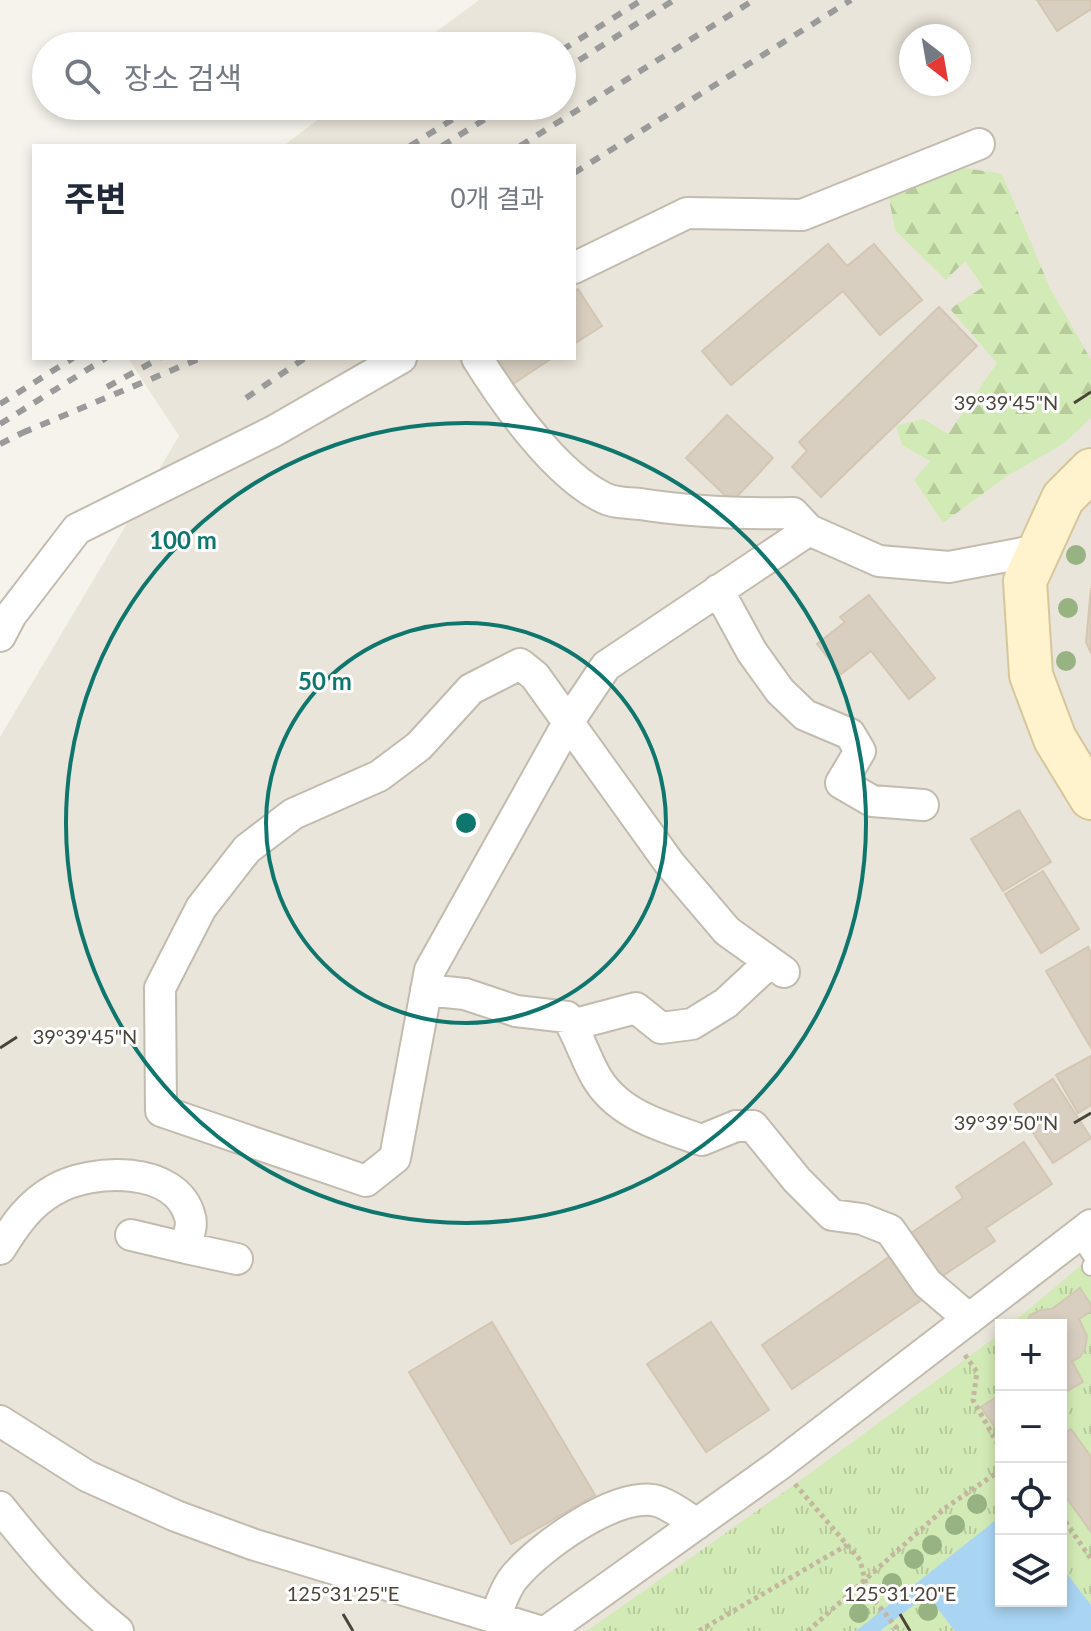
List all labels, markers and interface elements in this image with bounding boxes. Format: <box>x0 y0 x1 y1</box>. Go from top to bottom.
north arrow <box>899 24 971 96</box>
search box <box>32 32 576 120</box>
icon: search <box>60 54 104 98</box>
text: 장소 검색 <box>124 59 242 95</box>
text: 주변 <box>64 177 127 218</box>
text: 0개 결과 <box>451 182 544 214</box>
text: 39°39'45"N <box>954 390 1058 414</box>
text: 100 m <box>149 525 217 554</box>
text: 50 m <box>298 666 352 695</box>
centre of rings <box>452 809 480 837</box>
text: 39°39'45"N <box>33 1024 137 1048</box>
text: 39°39'50"N <box>954 1110 1058 1134</box>
map controls <box>995 1319 1067 1607</box>
button: + <box>995 1319 1067 1391</box>
button: − <box>995 1391 1067 1463</box>
button: locate <box>995 1463 1067 1535</box>
button: layers <box>995 1535 1067 1607</box>
text: 125°31'25"E <box>287 1581 399 1605</box>
text: 125°31'20"E <box>844 1581 956 1605</box>

